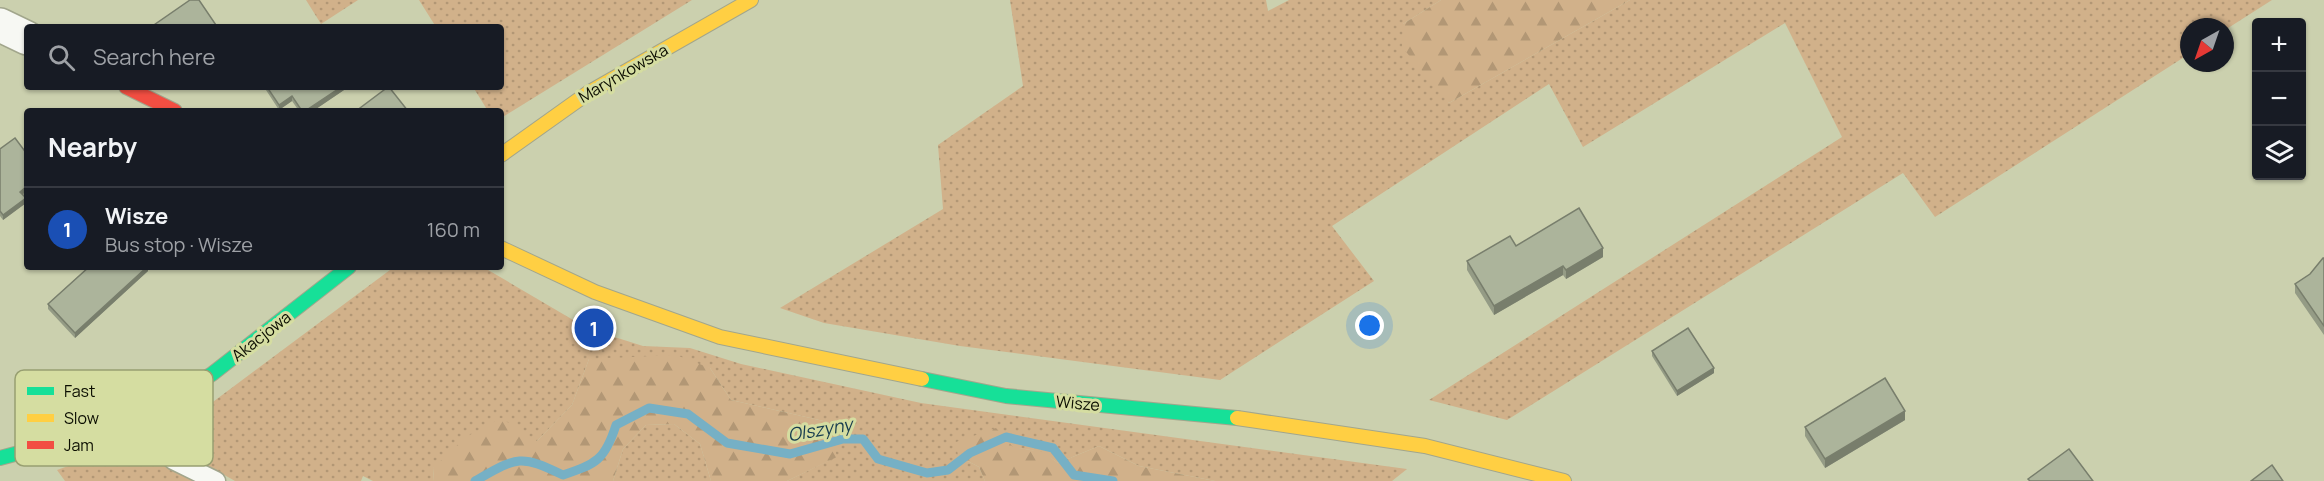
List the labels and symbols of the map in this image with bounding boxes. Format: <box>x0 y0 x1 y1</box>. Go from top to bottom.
north arrow <box>2180 18 2234 72</box>
street label: Marynkowska <box>574 38 672 108</box>
street label: Akacjowa <box>227 306 295 366</box>
pin: 1 <box>574 306 614 350</box>
your location <box>1355 311 1384 340</box>
legend <box>15 370 213 466</box>
text: Fast <box>64 380 95 402</box>
street label: Wisze <box>1055 390 1101 416</box>
text: Slow <box>64 407 99 429</box>
water label: Olszyny <box>786 411 856 446</box>
text: Jam <box>64 434 94 456</box>

